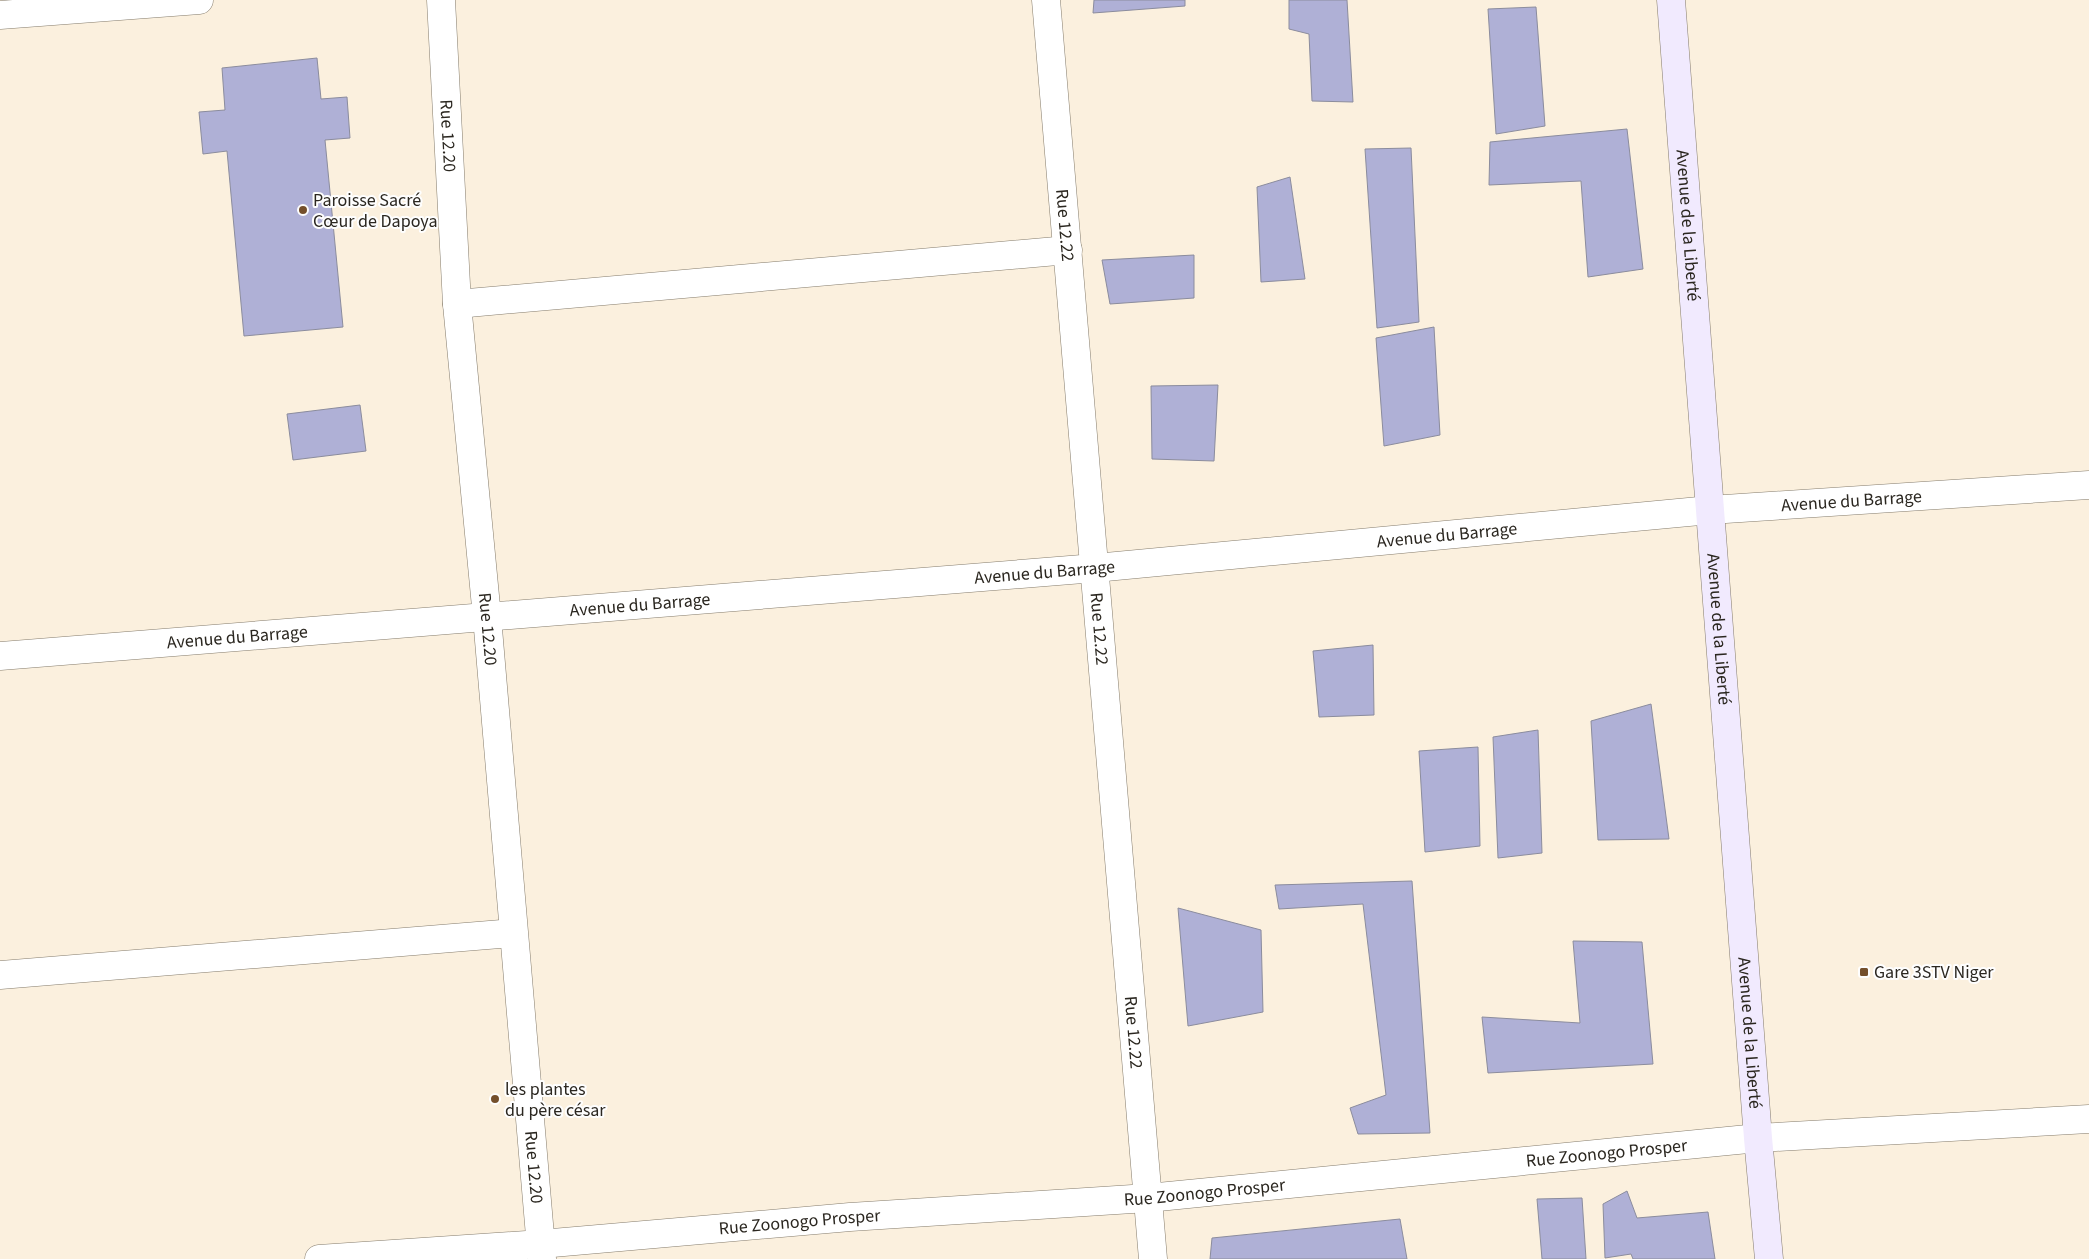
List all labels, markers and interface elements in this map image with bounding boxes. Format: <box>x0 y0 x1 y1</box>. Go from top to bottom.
street label: Rue 12.20 <box>434 99 463 173</box>
street label: Avenue de la Liberté <box>1670 149 1706 302</box>
place label: Paroisse Sacré Cœur de Dapoya <box>313 188 437 234</box>
street label: Rue 12.22 <box>1050 188 1081 263</box>
marker: Paroisse Sacré Cœur de Dapoya <box>297 204 309 216</box>
street label: Avenue du Barrage <box>1780 484 1923 518</box>
street label: Avenue du Barrage <box>1375 516 1518 554</box>
street label: Avenue de la Liberté <box>1701 552 1737 706</box>
street label: Avenue du Barrage <box>973 554 1116 590</box>
street label: Avenue du Barrage <box>569 586 711 623</box>
street label: Rue 12.22 <box>1084 591 1115 666</box>
street label: Rue 12.20 <box>472 592 504 667</box>
street label: Avenue du Barrage <box>166 619 309 655</box>
street label: Avenue de la Liberté <box>1732 956 1768 1110</box>
place label: Gare 3STV Niger <box>1874 960 1994 985</box>
marker: Gare 3STV Niger <box>1858 966 1870 978</box>
street label: Rue 12.22 <box>1118 995 1149 1070</box>
place label: les plantes du père césar <box>505 1077 606 1123</box>
marker: les plantes du père césar <box>489 1093 501 1105</box>
street label: Rue 12.20 <box>519 1130 550 1205</box>
street label: Rue Zoonogo Prosper <box>1525 1132 1689 1173</box>
street label: Rue Zoonogo Prosper <box>1123 1172 1287 1212</box>
street label: Rue Zoonogo Prosper <box>718 1203 882 1241</box>

